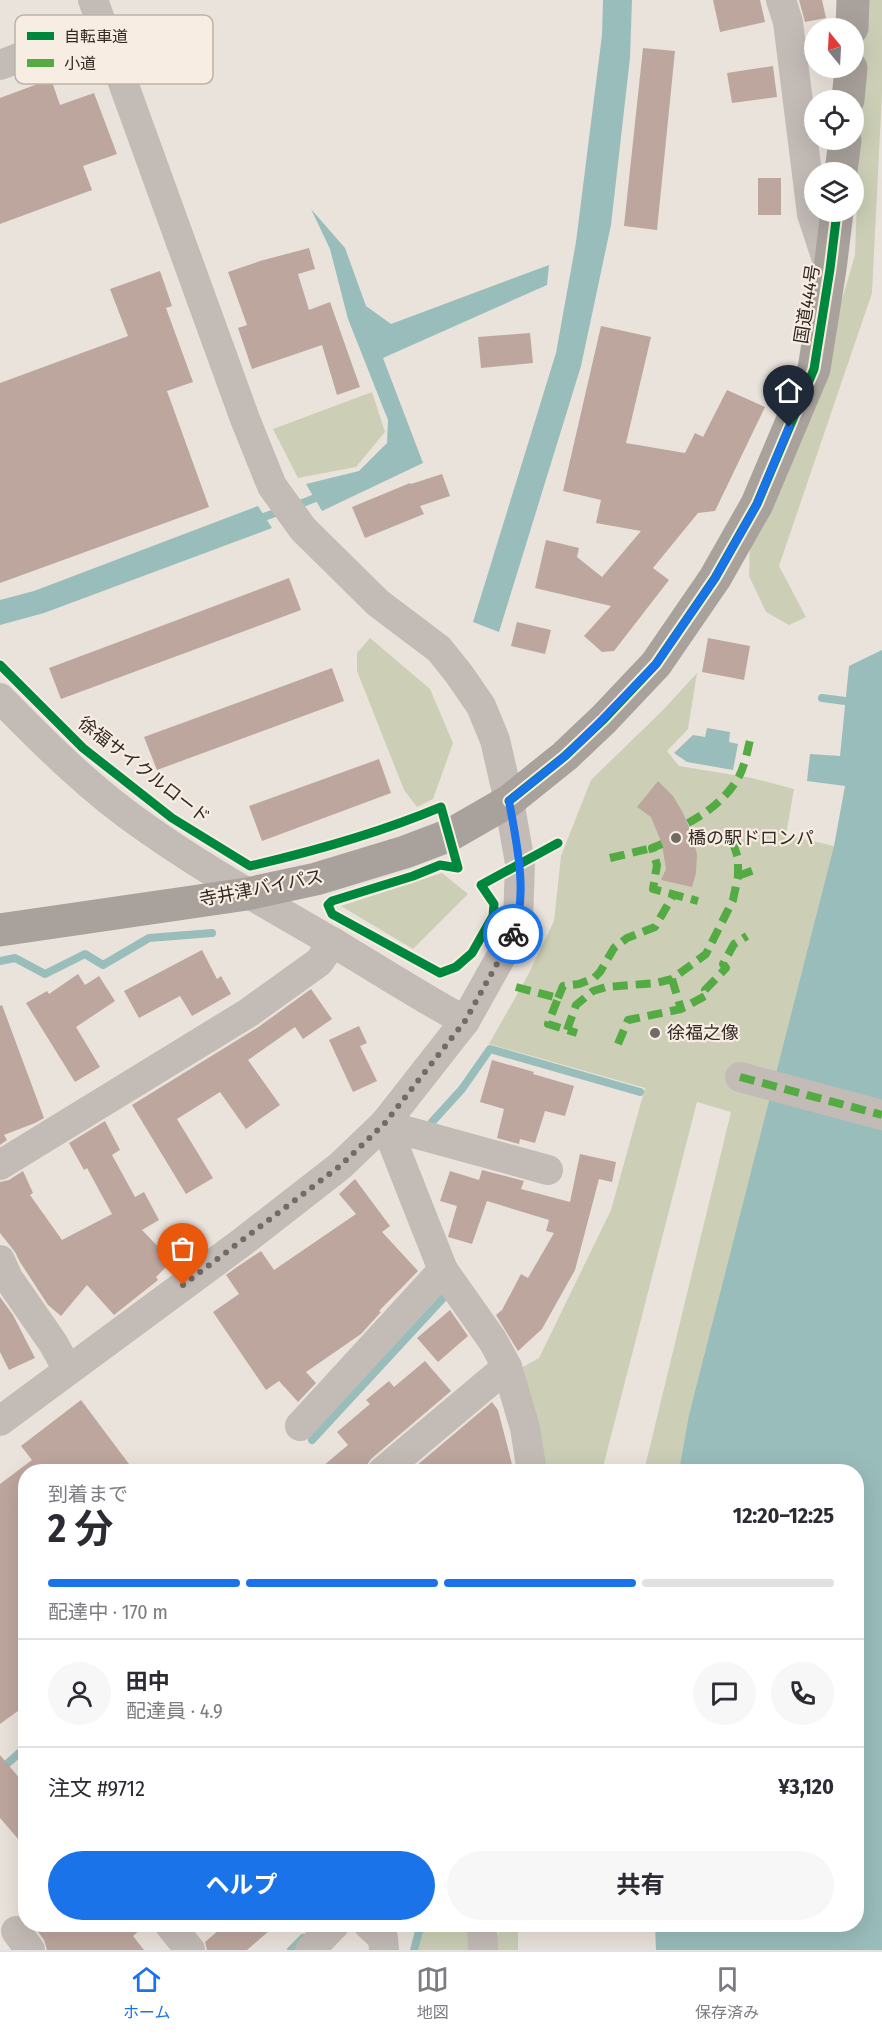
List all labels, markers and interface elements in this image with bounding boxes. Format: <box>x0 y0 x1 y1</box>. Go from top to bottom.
legend <box>15 15 213 84</box>
north arrow <box>804 18 864 78</box>
map controls <box>804 18 864 222</box>
text: 自転車道 <box>64 27 128 46</box>
text: 小道 <box>64 54 96 73</box>
button: locate <box>804 90 864 150</box>
button: layers <box>804 162 864 222</box>
street label: 国道444号 <box>790 263 824 345</box>
pin <box>763 365 814 427</box>
icon: home <box>772 374 805 407</box>
street label: 徐福サイクルロード <box>74 712 214 828</box>
place label: 橋の駅ドロンパ <box>688 827 814 849</box>
marker: 橋の駅ドロンパ <box>669 831 683 845</box>
street label: 寺井津バイパス <box>197 865 325 911</box>
courier <box>483 904 543 964</box>
icon: bike <box>497 918 530 951</box>
place label: 徐福之像 <box>667 1022 739 1044</box>
marker: 徐福之像 <box>648 1026 662 1040</box>
pin <box>157 1223 208 1285</box>
icon: bag <box>166 1232 199 1265</box>
text: 到着まで <box>48 1482 128 1506</box>
text: 12:20–12:25 <box>733 1502 834 1529</box>
text: 2 分 <box>48 1506 113 1552</box>
text: 配達中 · 170 m <box>48 1600 168 1624</box>
button: person <box>48 1662 111 1725</box>
button: chat <box>693 1662 756 1725</box>
button: phone <box>771 1662 834 1725</box>
text: 田中 <box>126 1668 170 1695</box>
text: 配達員 · 4.9 <box>126 1699 223 1723</box>
text: ¥3,120 <box>778 1773 834 1800</box>
text: 注文 #9712 <box>48 1775 145 1802</box>
button: ヘルプ <box>48 1851 435 1920</box>
button: 共有 <box>447 1851 834 1920</box>
tab: ホーム <box>123 1963 170 2023</box>
tab: 地図 <box>416 1963 449 2023</box>
tab: 保存済み <box>695 1963 759 2023</box>

